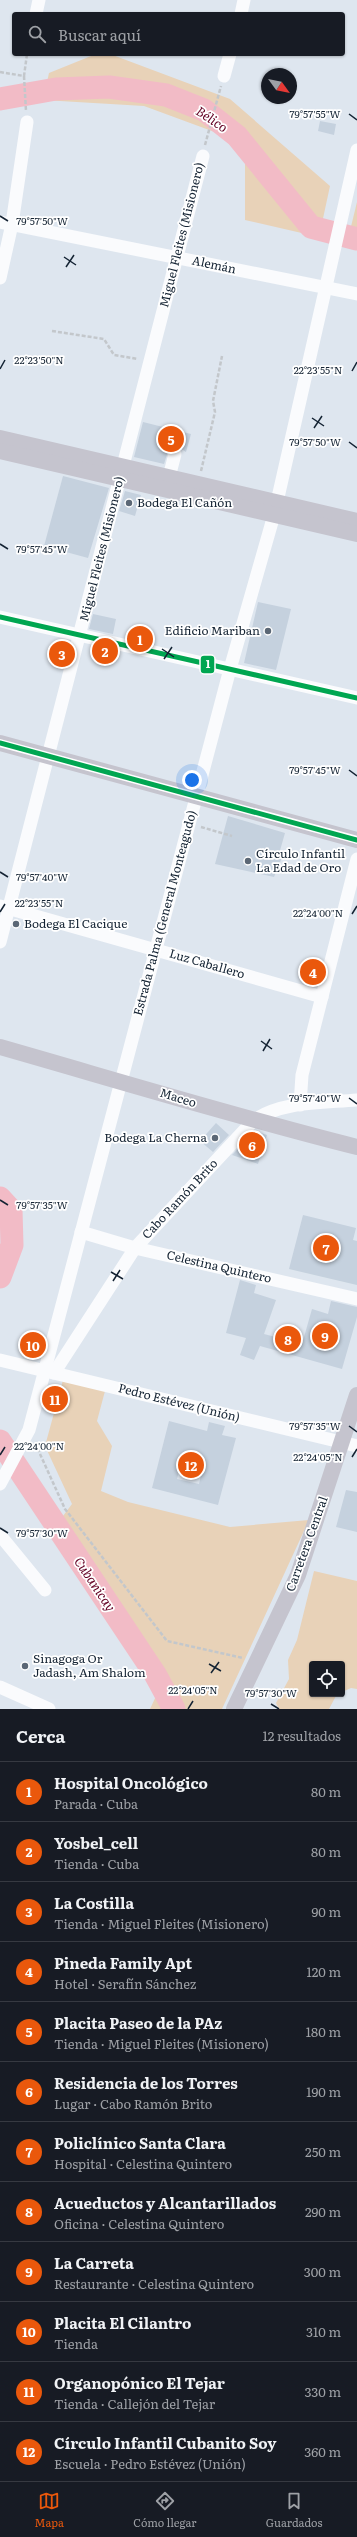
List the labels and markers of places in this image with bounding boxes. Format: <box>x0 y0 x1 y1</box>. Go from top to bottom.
pin: 5 <box>158 424 184 454</box>
place label: Bodega El Cañón <box>137 493 232 511</box>
marker: Bodega El Cañón <box>124 498 134 508</box>
place label: Edificio Mariban <box>165 621 260 639</box>
pin: 1 <box>127 624 153 654</box>
marker: Edificio Mariban <box>263 626 273 636</box>
pin: 2 <box>92 636 118 666</box>
pin: 3 <box>49 639 75 669</box>
place label: Círculo Infantil La Edad de Oro <box>256 844 345 876</box>
marker: Círculo Infantil La Edad de Oro <box>243 856 253 866</box>
place label: Bodega El Cacique <box>24 914 127 932</box>
marker: Bodega El Cacique <box>11 919 21 929</box>
pin: 4 <box>300 957 326 987</box>
place label: Bodega La Cherna <box>104 1128 208 1146</box>
pin: 6 <box>239 1130 265 1160</box>
marker: Bodega La Cherna <box>210 1133 220 1143</box>
pin: 7 <box>313 1233 339 1263</box>
pin: 9 <box>312 1321 338 1351</box>
pin: 8 <box>275 1324 301 1354</box>
pin: 10 <box>20 1330 46 1360</box>
pin: 11 <box>42 1384 68 1414</box>
pin: 12 <box>178 1450 204 1480</box>
place label: Sinagoga Or Jadash, Am Shalom <box>33 1649 146 1681</box>
marker: Sinagoga Or Jadash, Am Shalom <box>20 1661 30 1671</box>

